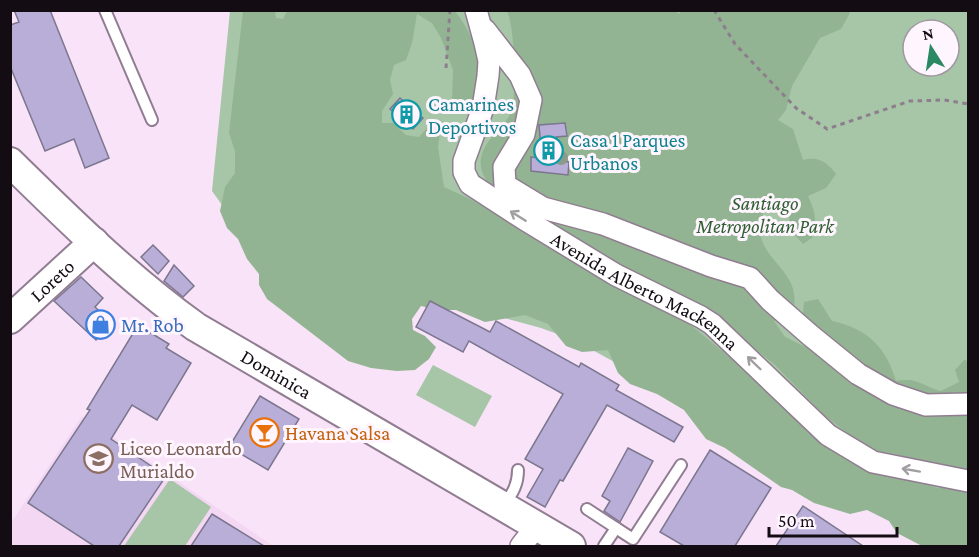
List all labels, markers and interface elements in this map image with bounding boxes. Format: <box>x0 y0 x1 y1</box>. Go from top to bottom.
north arrow <box>901 18 961 78</box>
text: N <box>921 24 935 43</box>
place label: Camarines Deportivos <box>428 93 516 139</box>
building icon: Camarines Deportivos <box>391 99 423 131</box>
place label: Casa 1 Parques Urbanos <box>570 129 686 174</box>
building icon: Casa 1 Parques Urbanos <box>533 135 565 167</box>
park label: Santiago Metropolitan Park <box>695 192 835 238</box>
one-way arrow <box>510 209 527 221</box>
street label: Avenida Alberto Mackenna <box>547 227 743 354</box>
street label: Loreto <box>25 255 79 306</box>
shop icon: Mr. Rob <box>84 309 116 341</box>
place label: Mr. Rob <box>121 314 184 336</box>
street label: Dominica <box>237 345 316 403</box>
one-way arrow <box>746 355 761 370</box>
bar icon: Havana Salsa <box>248 417 280 449</box>
place label: Havana Salsa <box>285 422 390 444</box>
place label: Liceo Leonardo Murialdo <box>120 437 242 482</box>
school or university icon: Liceo Leonardo Murialdo <box>83 443 115 475</box>
one-way arrow <box>902 465 921 476</box>
scale bar <box>769 500 896 538</box>
text: 50 m <box>778 511 815 531</box>

